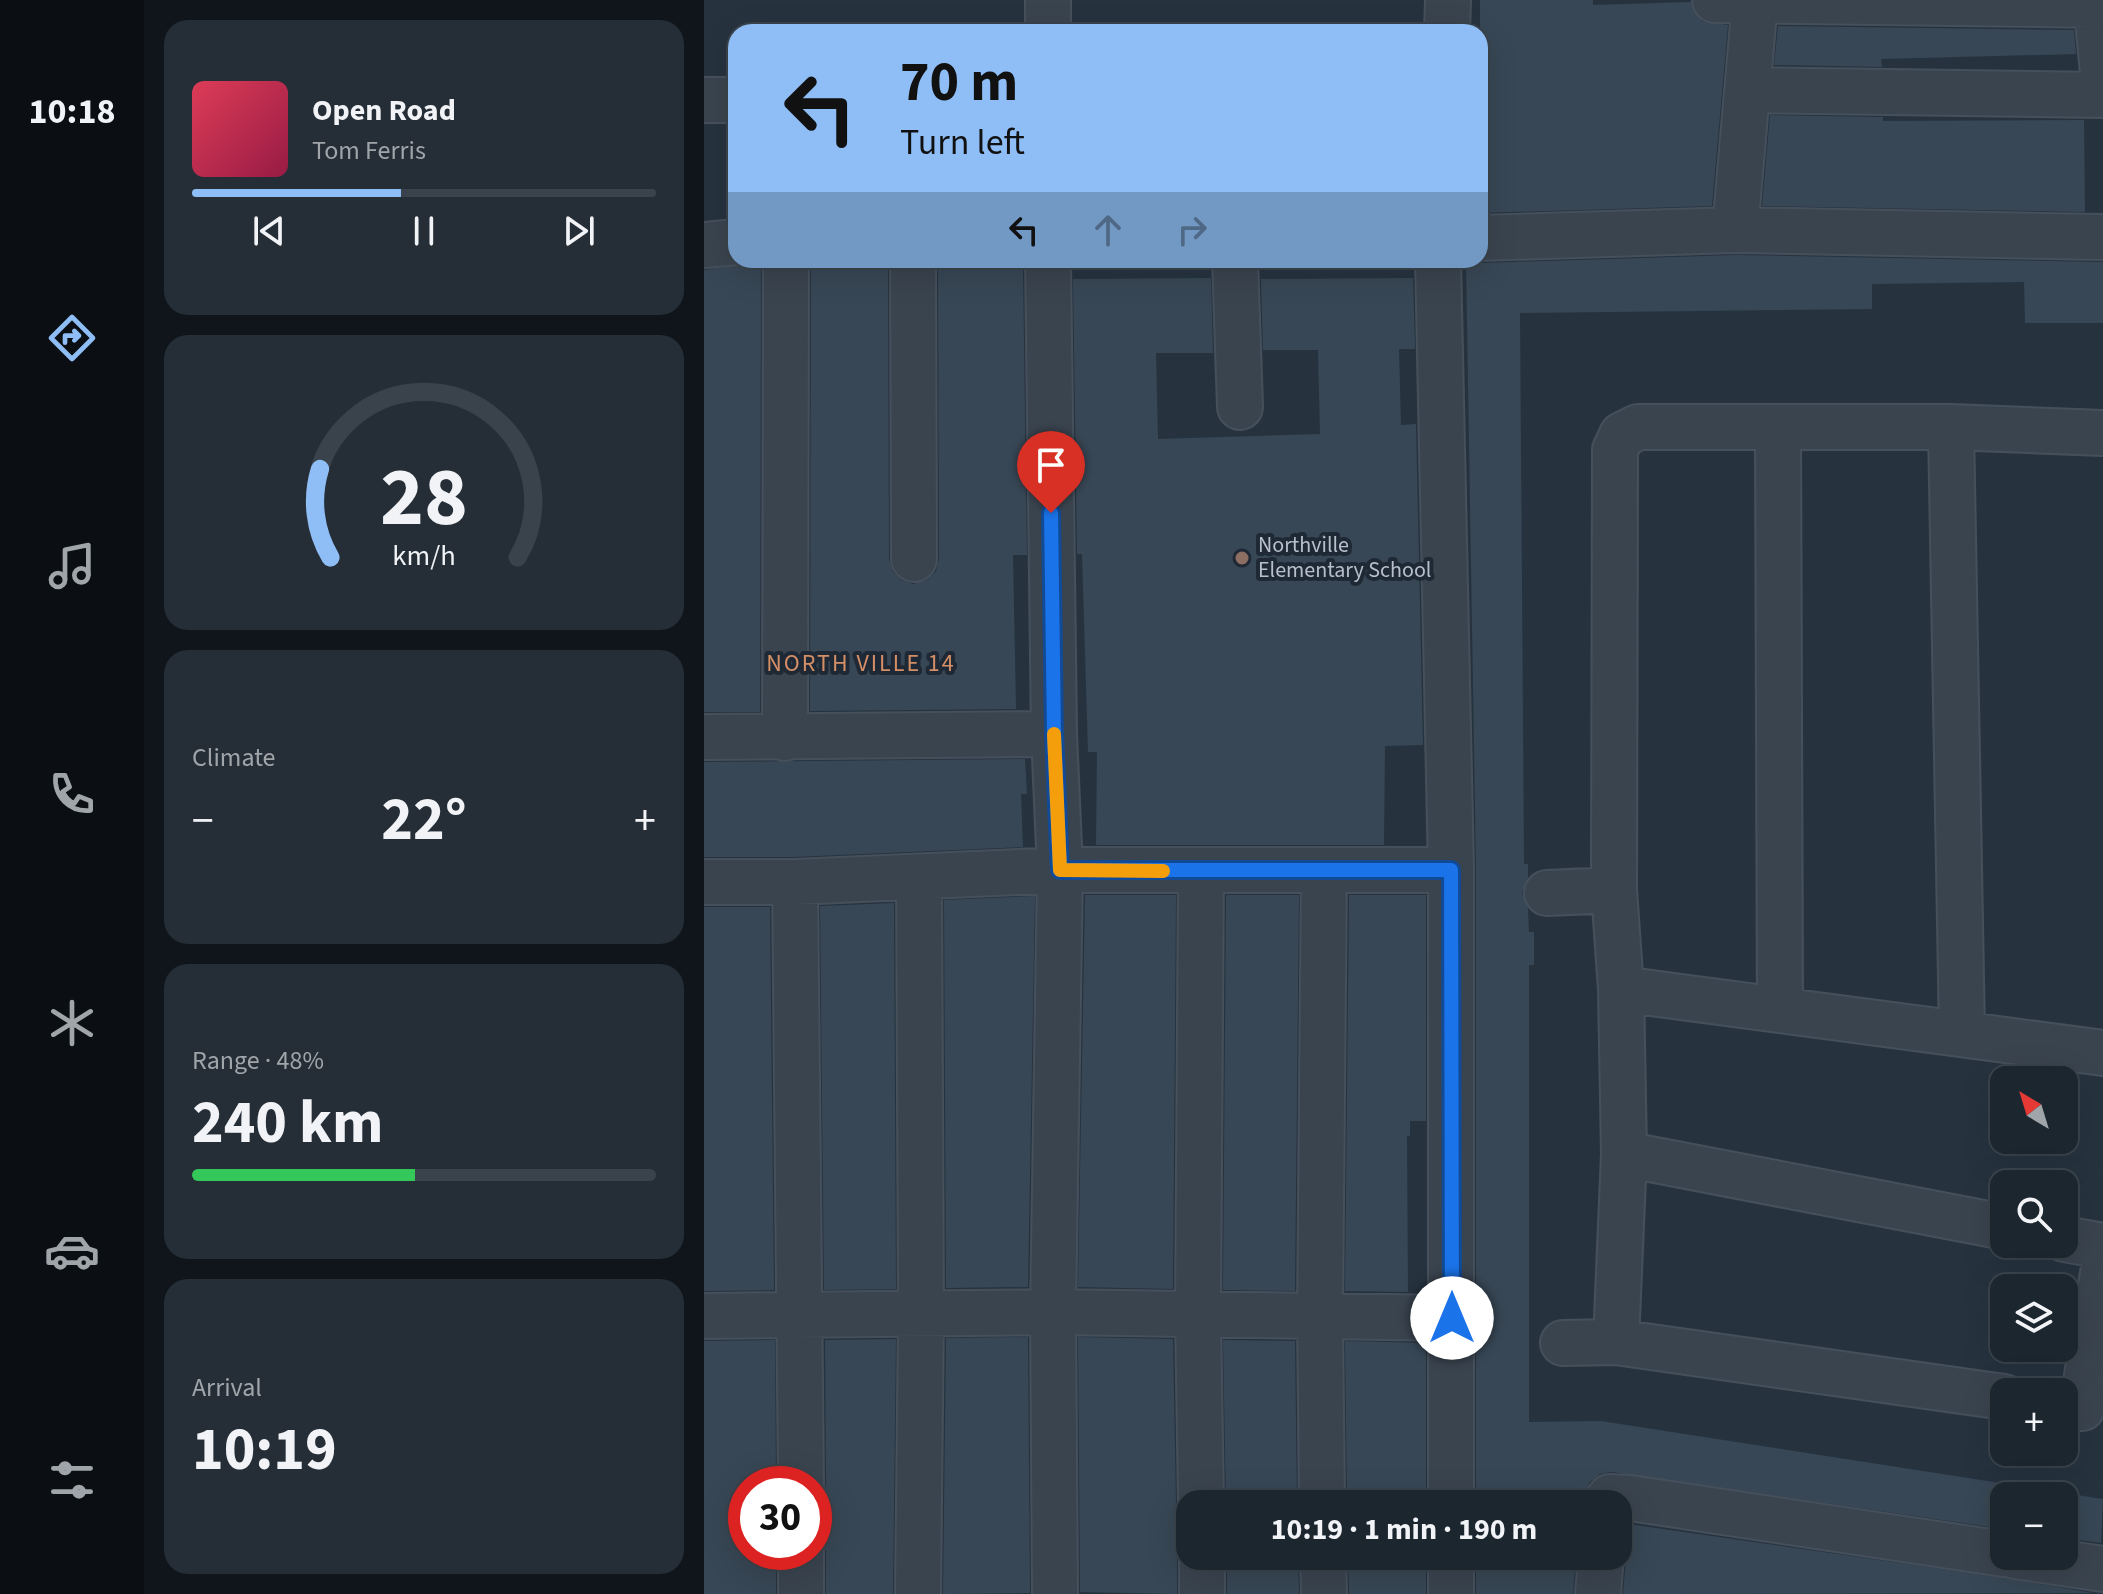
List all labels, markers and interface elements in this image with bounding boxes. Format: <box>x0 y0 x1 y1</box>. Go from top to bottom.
text: 70 m <box>900 43 1018 122</box>
icon: left <box>768 56 872 160</box>
text: 10:18 <box>29 86 115 137</box>
text: Open Road <box>312 89 456 132</box>
text: Turn left <box>900 117 1025 168</box>
text: Tom Ferris <box>312 132 426 169</box>
icon: left <box>1002 208 1046 252</box>
icon: ahead <box>1086 208 1130 252</box>
icon: right <box>1170 208 1214 252</box>
icon: previous <box>247 209 291 253</box>
icon: pause <box>402 209 446 253</box>
icon: next <box>557 209 601 253</box>
icon: directions <box>44 310 100 366</box>
pin <box>1017 431 1085 513</box>
text: 28 <box>380 439 468 557</box>
icon: arrive <box>1029 443 1073 487</box>
place label: Northville Elementary School <box>1258 529 1431 586</box>
text: km/h <box>392 536 456 576</box>
icon: music <box>44 538 100 594</box>
marker: Northville Elementary School <box>1233 549 1251 567</box>
district label: NORTH VILLE 14 <box>766 646 956 681</box>
text: Climate <box>192 739 276 776</box>
icon: phone <box>44 766 100 822</box>
text: 22° <box>381 778 467 863</box>
text: − <box>192 790 214 853</box>
text: + <box>634 790 656 853</box>
icon: climate <box>44 995 100 1051</box>
text: Range · 48% <box>192 1042 324 1079</box>
north arrow <box>1990 1066 2078 1154</box>
map controls <box>1990 1066 2078 1570</box>
text: 240 km <box>192 1081 383 1166</box>
button: search <box>1990 1170 2078 1258</box>
icon: car <box>44 1223 100 1279</box>
button: layers <box>1990 1274 2078 1362</box>
position arrow <box>1410 1276 1494 1360</box>
text: Arrival <box>192 1369 262 1406</box>
button: + <box>1990 1378 2078 1466</box>
text: 10:19 <box>192 1408 337 1493</box>
icon: filters <box>44 1452 100 1508</box>
speed limit sign: 30 <box>728 1466 832 1570</box>
button: − <box>1990 1482 2078 1570</box>
text: 10:19 · 1 min · 190 m <box>1271 1508 1537 1551</box>

